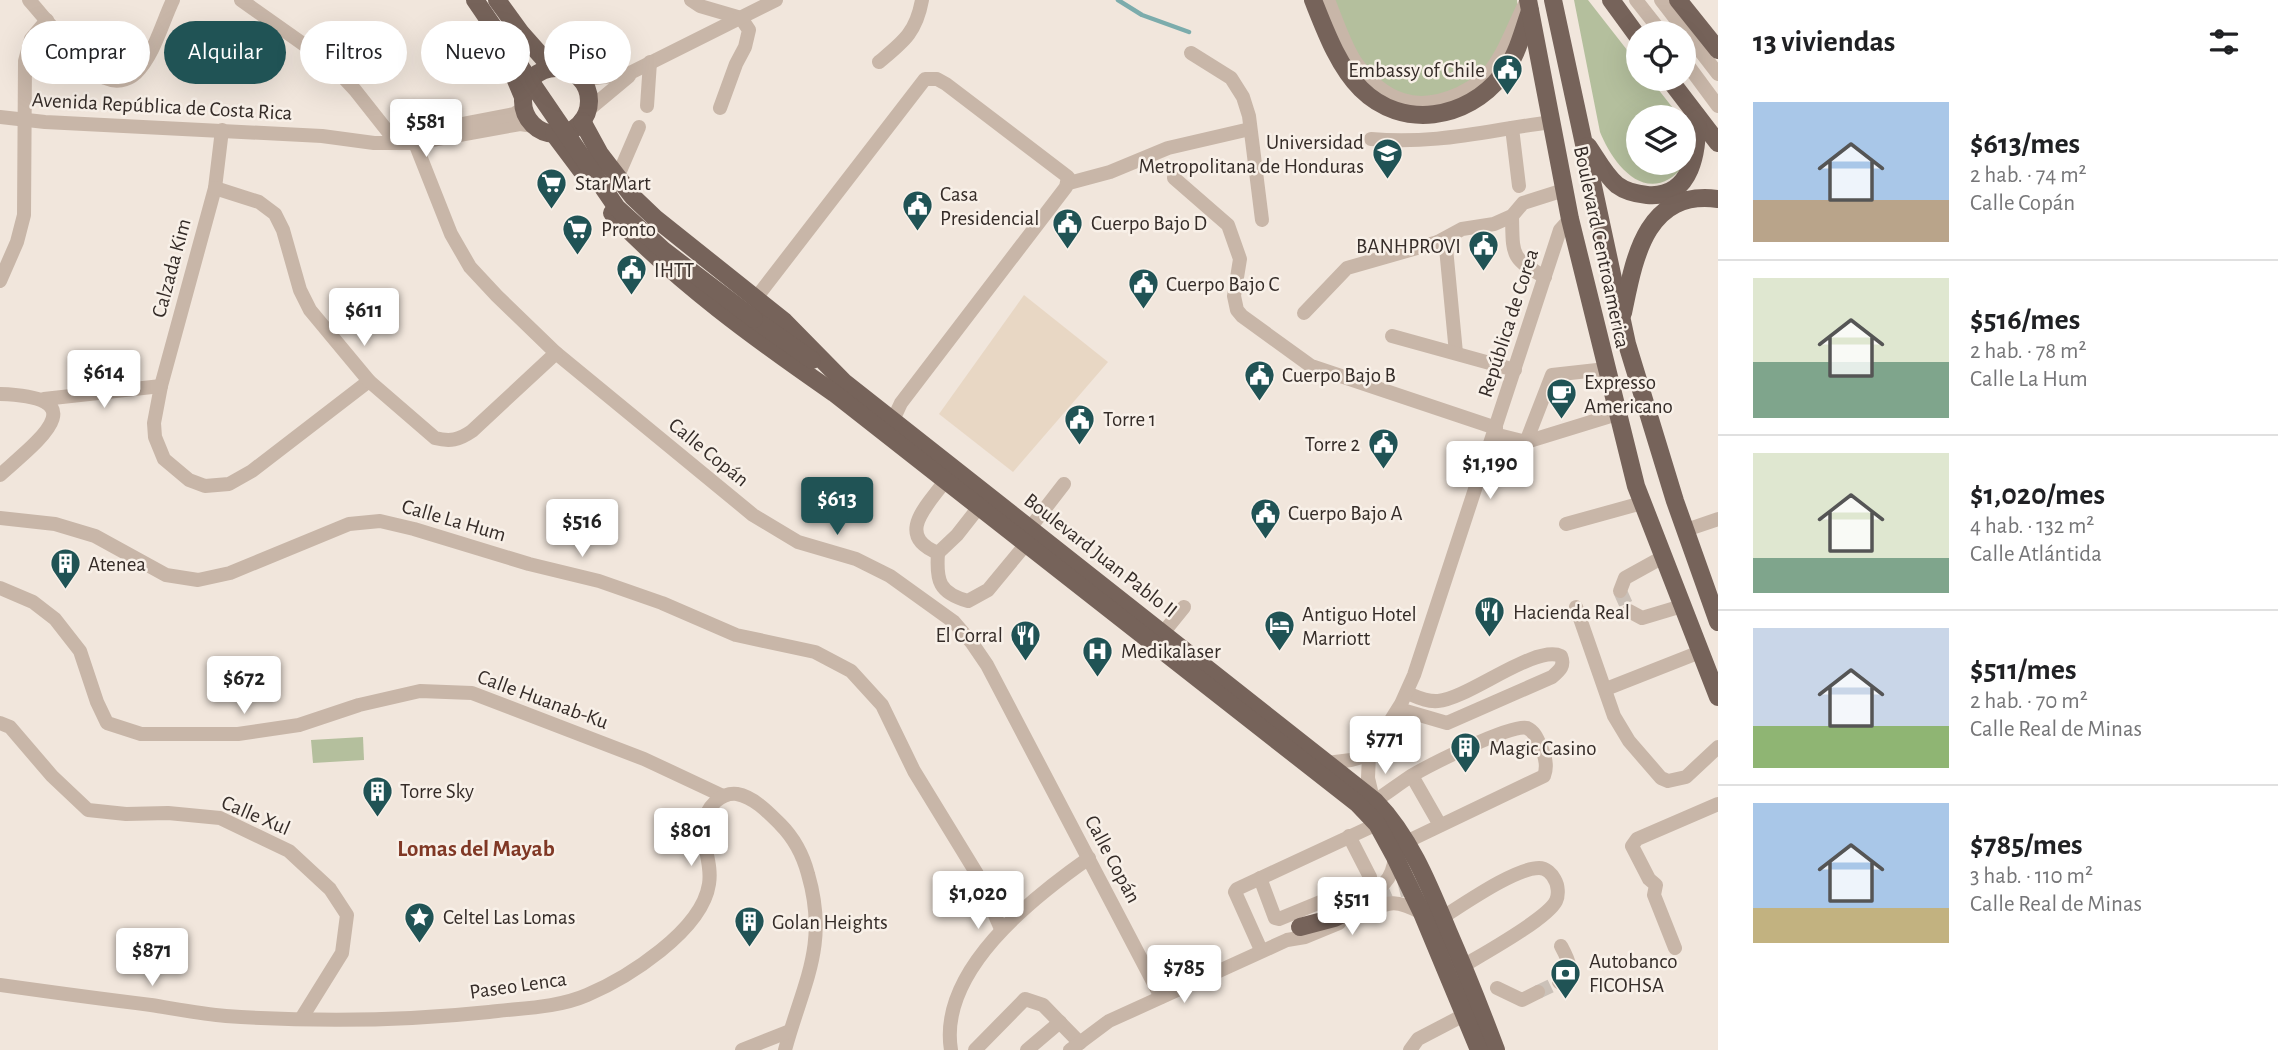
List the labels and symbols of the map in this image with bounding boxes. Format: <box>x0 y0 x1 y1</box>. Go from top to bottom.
public building icon: Embassy of Chile <box>1491 53 1525 97</box>
place label: Embassy of Chile <box>1348 60 1485 81</box>
street label: Avenida República de Costa Rica <box>31 89 293 124</box>
pin: $581 <box>385 100 467 159</box>
place label: Universidad Metropolitana de Honduras <box>1139 132 1364 177</box>
school or university icon: Universidad Metropolitana de Honduras <box>1370 137 1404 181</box>
street label: Boulevard Centroamerica <box>1570 144 1633 350</box>
supermarket icon: Star Mart <box>535 166 569 210</box>
place label: Star Mart <box>575 173 651 194</box>
place label: Casa Presidencial <box>940 184 1039 229</box>
public building icon: Casa Presidencial <box>900 189 934 233</box>
public building icon: Cuerpo Bajo D <box>1051 206 1085 250</box>
supermarket icon: Pronto <box>561 212 595 256</box>
place label: Cuerpo Bajo D <box>1091 213 1207 234</box>
street label: Calzada Kim <box>148 216 195 320</box>
place label: Pronto <box>601 219 656 240</box>
public building icon: BANHPROVI <box>1467 229 1501 273</box>
place label: BANHPROVI <box>1356 236 1461 257</box>
street label: República de Corea <box>1475 246 1542 400</box>
public building icon: IHTT <box>614 253 648 297</box>
place label: IHTT <box>654 260 694 281</box>
public building icon: Cuerpo Bajo C <box>1126 267 1160 311</box>
place label: Cuerpo Bajo C <box>1166 274 1280 295</box>
pin: $611 <box>323 288 405 348</box>
pin: $614 <box>63 350 145 410</box>
public building icon: Cuerpo Bajo B <box>1242 358 1276 402</box>
place label: Cuerpo Bajo B <box>1282 365 1396 386</box>
place label: Expresso Americano <box>1584 372 1673 417</box>
cafe icon: Expresso Americano <box>1544 377 1578 421</box>
public building icon: Torre 1 <box>1063 402 1097 446</box>
place label: Torre 1 <box>1103 409 1156 430</box>
street label: Calle Copán <box>665 414 753 491</box>
public building icon: Torre 2 <box>1366 427 1400 471</box>
place label: Torre 2 <box>1305 434 1360 455</box>
pin: $1,190 <box>1433 442 1547 501</box>
pin: $613 <box>796 477 878 537</box>
street label: Boulevard Juan Pablo II <box>1020 489 1181 622</box>
street label: Calle La Hum <box>399 496 508 545</box>
public building icon: Cuerpo Bajo A <box>1248 496 1282 540</box>
pin: $516 <box>541 500 623 559</box>
place label: Cuerpo Bajo A <box>1288 503 1403 524</box>
building icon: Atenea <box>48 547 82 591</box>
place label: Atenea <box>88 554 146 575</box>
restaurant icon: Hacienda Real <box>1473 595 1507 639</box>
place label: Hacienda Real <box>1513 602 1630 623</box>
place label: Antiguo Hotel Marriott <box>1302 604 1417 649</box>
hotel icon: Antiguo Hotel Marriott <box>1262 609 1296 653</box>
restaurant icon: El Corral <box>1009 618 1043 662</box>
place label: El Corral <box>935 625 1003 646</box>
hospital icon: Medikalaser <box>1081 634 1115 678</box>
place label: Medikalaser <box>1121 641 1221 662</box>
pin: $672 <box>203 656 285 716</box>
street label: Calle Huanab-Ku <box>475 666 611 733</box>
pin: $771 <box>1344 716 1426 776</box>
building icon: Magic Casino <box>1449 731 1483 775</box>
place label: Magic Casino <box>1489 738 1597 759</box>
building icon: Torre Sky <box>360 774 394 818</box>
place label: Torre Sky <box>400 781 474 802</box>
street label: Calle Xul <box>218 792 293 839</box>
pin: $801 <box>650 808 732 868</box>
street label: Calle Copán <box>1081 812 1144 907</box>
district label: Lomas del Mayab <box>397 838 555 861</box>
pin: $1,020 <box>921 872 1035 931</box>
pin: $511 <box>1311 878 1393 937</box>
place icon: Celtel Las Lomas <box>403 900 437 944</box>
building icon: Golan Heights <box>732 905 766 949</box>
place label: Celtel Las Lomas <box>443 907 576 928</box>
place label: Golan Heights <box>772 912 888 933</box>
pin: $871 <box>111 928 193 988</box>
pin: $785 <box>1143 946 1225 1005</box>
place label: Autobanco FICOHSA <box>1589 951 1678 996</box>
bank icon: Autobanco FICOHSA <box>1549 956 1583 1000</box>
street label: Paseo Lenca <box>468 968 568 1003</box>

